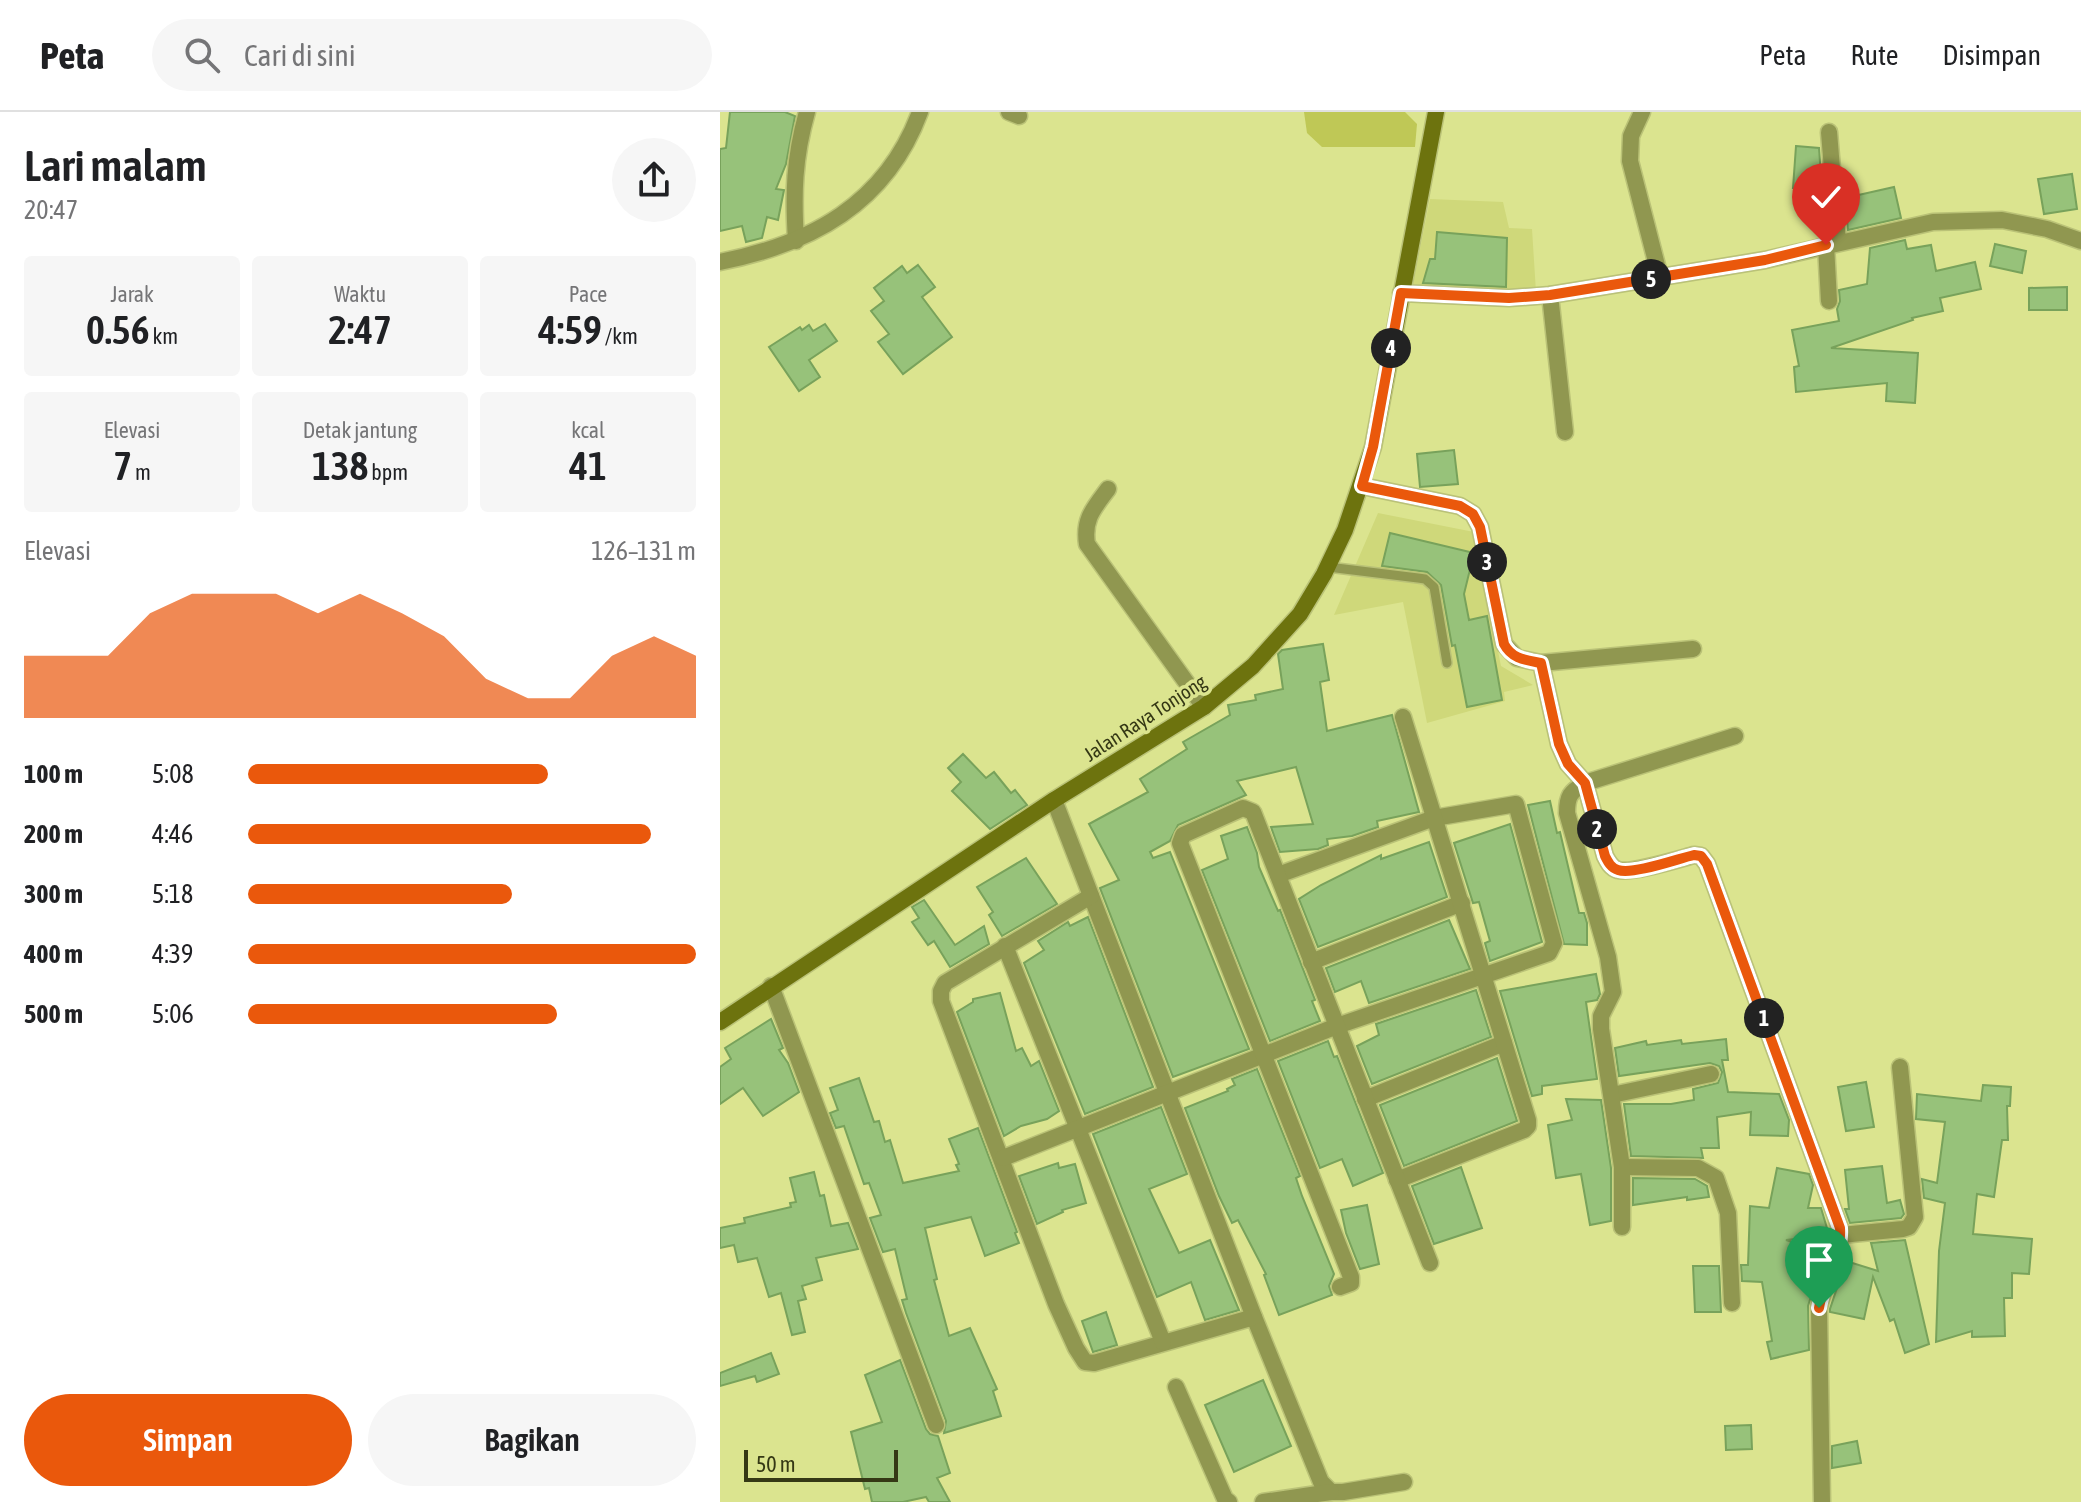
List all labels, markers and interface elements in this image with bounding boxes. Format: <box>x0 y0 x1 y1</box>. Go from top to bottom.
search box <box>152 19 712 91</box>
icon: search <box>180 33 224 77</box>
text: Peta <box>40 34 104 77</box>
text: Cari di sini <box>244 38 356 72</box>
text: Peta <box>1759 39 1806 71</box>
text: Rute <box>1850 39 1899 71</box>
text: Disimpan <box>1943 39 2041 71</box>
button: share <box>612 138 696 222</box>
text: Lari malam <box>24 140 207 190</box>
pin <box>1792 163 1860 245</box>
icon: check <box>1804 175 1848 219</box>
text: 20:47 <box>24 195 78 225</box>
pin: 5 <box>1631 259 1671 299</box>
text: 5 <box>1646 266 1656 292</box>
text: Jarak <box>110 281 154 307</box>
text: Waktu <box>334 281 386 307</box>
text: Pace <box>569 281 607 307</box>
text: 0.56 <box>86 307 149 352</box>
text: 2:47 <box>328 307 392 352</box>
text: 4:59 <box>538 307 602 352</box>
text: km <box>149 323 178 349</box>
text: /km <box>602 323 638 349</box>
pin: 4 <box>1371 328 1411 368</box>
text: 4 <box>1386 335 1396 361</box>
text: Elevasi <box>104 417 160 443</box>
text: Detak jantung <box>303 417 417 443</box>
text: kcal <box>571 417 605 443</box>
text: 7 <box>113 443 132 488</box>
text: 138 <box>312 443 368 488</box>
text: 41 <box>569 443 607 488</box>
text: m <box>132 459 151 485</box>
text: bpm <box>368 459 408 485</box>
text: Elevasi <box>24 536 91 566</box>
text: 126–131 m <box>591 536 696 566</box>
pin: 3 <box>1467 542 1507 582</box>
text: 3 <box>1482 549 1492 575</box>
street label: Jalan Raya Tonjong <box>1079 669 1210 766</box>
text: 100 m <box>24 759 83 789</box>
text: 5:08 <box>152 759 194 789</box>
pin: 2 <box>1577 809 1617 849</box>
text: 2 <box>1592 816 1602 842</box>
text: 200 m <box>24 819 83 849</box>
text: 4:46 <box>152 819 193 849</box>
text: 300 m <box>24 879 83 909</box>
text: 5:18 <box>152 879 193 909</box>
text: 400 m <box>24 939 83 969</box>
text: 4:39 <box>152 939 193 969</box>
pin: 1 <box>1744 998 1784 1038</box>
text: 500 m <box>24 999 83 1029</box>
text: 5:06 <box>152 999 194 1029</box>
text: 1 <box>1759 1005 1769 1031</box>
pin <box>1785 1226 1853 1308</box>
icon: arrive <box>1797 1238 1841 1282</box>
button: Simpan <box>24 1394 352 1486</box>
button: Bagikan <box>368 1394 696 1486</box>
scale bar <box>744 1446 898 1482</box>
text: 50 m <box>756 1451 796 1477</box>

